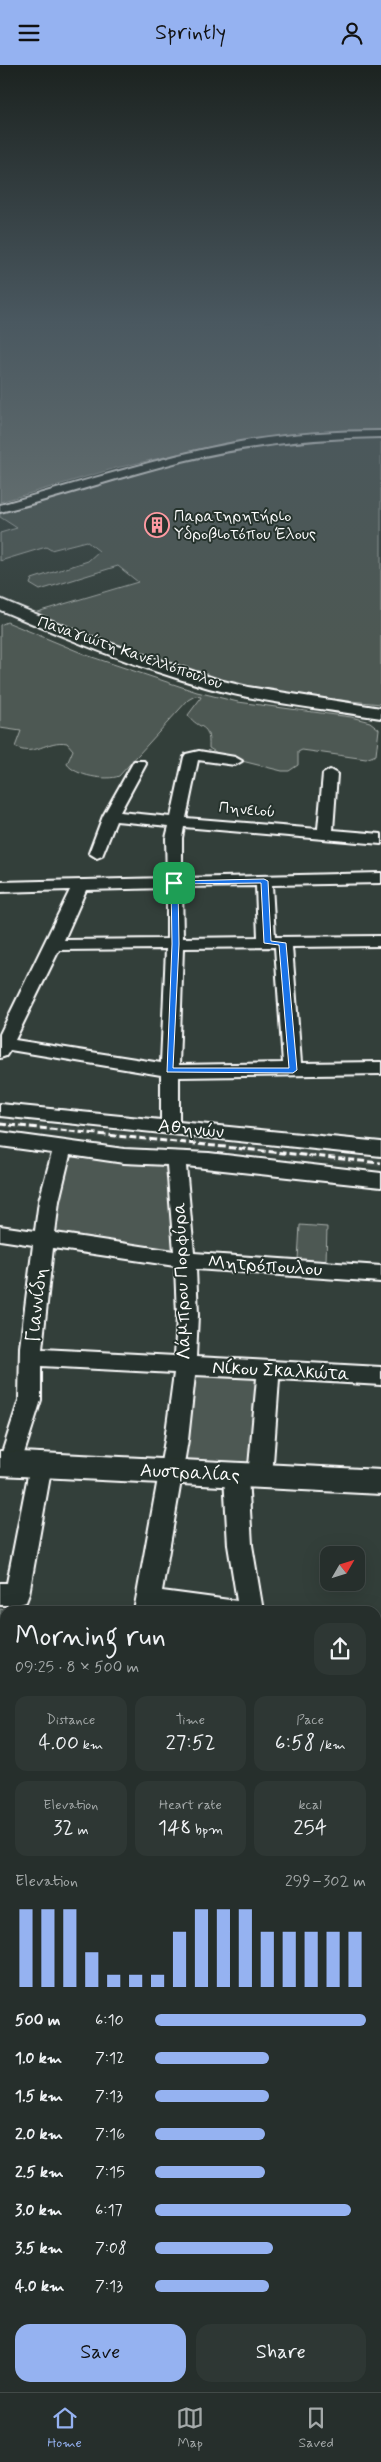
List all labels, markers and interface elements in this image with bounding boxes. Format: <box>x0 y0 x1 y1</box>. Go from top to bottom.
icon: menu <box>15 19 43 47</box>
text: Sprintly <box>155 19 226 47</box>
icon: person <box>338 19 366 47</box>
place label: Παρατηρητήριο Υδροβιοτόπου Έλους <box>174 506 316 545</box>
building icon: Παρατηρητήριο Υδροβιοτόπου Έλους <box>144 512 170 538</box>
street label: Παναγιώτη Κανελλόπουλου <box>35 611 225 695</box>
street label: Πηνειού <box>218 797 276 823</box>
pin <box>153 862 195 904</box>
icon: arrive <box>160 869 188 897</box>
street label: Αθηνών <box>157 1113 225 1145</box>
street label: Λάμπρου Πορφύρα <box>167 1202 197 1360</box>
street label: Μητρόπουλου <box>207 1250 323 1282</box>
street label: Γιαννίδη <box>21 1266 53 1344</box>
street label: Νίκου Σκαλκώτα <box>212 1355 350 1387</box>
street label: Αυστραλίας <box>139 1458 241 1488</box>
north arrow <box>320 1546 365 1591</box>
map controls <box>320 1546 365 1591</box>
text: Morning run <box>15 1619 166 1656</box>
button: share <box>314 1623 366 1675</box>
text: 09:25 · 8 × 500 m <box>15 1657 139 1678</box>
text: Distance <box>46 1711 95 1729</box>
text: Time <box>176 1711 205 1729</box>
text: Pace <box>296 1711 324 1729</box>
text: 4.00 <box>39 1729 79 1757</box>
text: 27:52 <box>165 1729 216 1757</box>
text: 6:58 <box>275 1729 315 1757</box>
text: km <box>79 1736 103 1754</box>
text: /km <box>315 1736 346 1754</box>
text: Elevation <box>43 1796 98 1814</box>
text: Heart rate <box>159 1796 222 1814</box>
text: kcal <box>298 1796 322 1814</box>
text: 32 <box>53 1814 74 1842</box>
text: 148 <box>158 1814 191 1842</box>
text: 254 <box>293 1814 327 1842</box>
text: m <box>74 1821 89 1839</box>
text: bpm <box>191 1821 223 1839</box>
text: Elevation <box>15 1871 78 1892</box>
text: 299–302 m <box>285 1871 366 1892</box>
text: 500 m <box>15 2010 60 2031</box>
text: 6:10 <box>95 2010 124 2031</box>
text: 1.0 km <box>15 2048 62 2069</box>
text: 7:12 <box>95 2048 125 2069</box>
text: 1.5 km <box>15 2086 63 2107</box>
text: 7:13 <box>95 2086 123 2107</box>
text: 2.0 km <box>15 2124 63 2145</box>
text: 7:16 <box>95 2124 125 2145</box>
text: 2.5 km <box>15 2162 63 2183</box>
text: 7:15 <box>95 2162 125 2183</box>
text: 3.0 km <box>15 2200 62 2221</box>
text: 6:17 <box>95 2200 123 2221</box>
text: 3.5 km <box>15 2238 63 2259</box>
text: 7:08 <box>95 2238 127 2259</box>
text: 4.0 km <box>15 2276 64 2297</box>
text: 7:13 <box>95 2276 123 2297</box>
button: Save <box>15 2324 186 2382</box>
button: Share <box>196 2324 366 2382</box>
tab: Home <box>47 2404 82 2452</box>
tab: Map <box>176 2404 204 2452</box>
tab: Saved <box>298 2404 334 2452</box>

